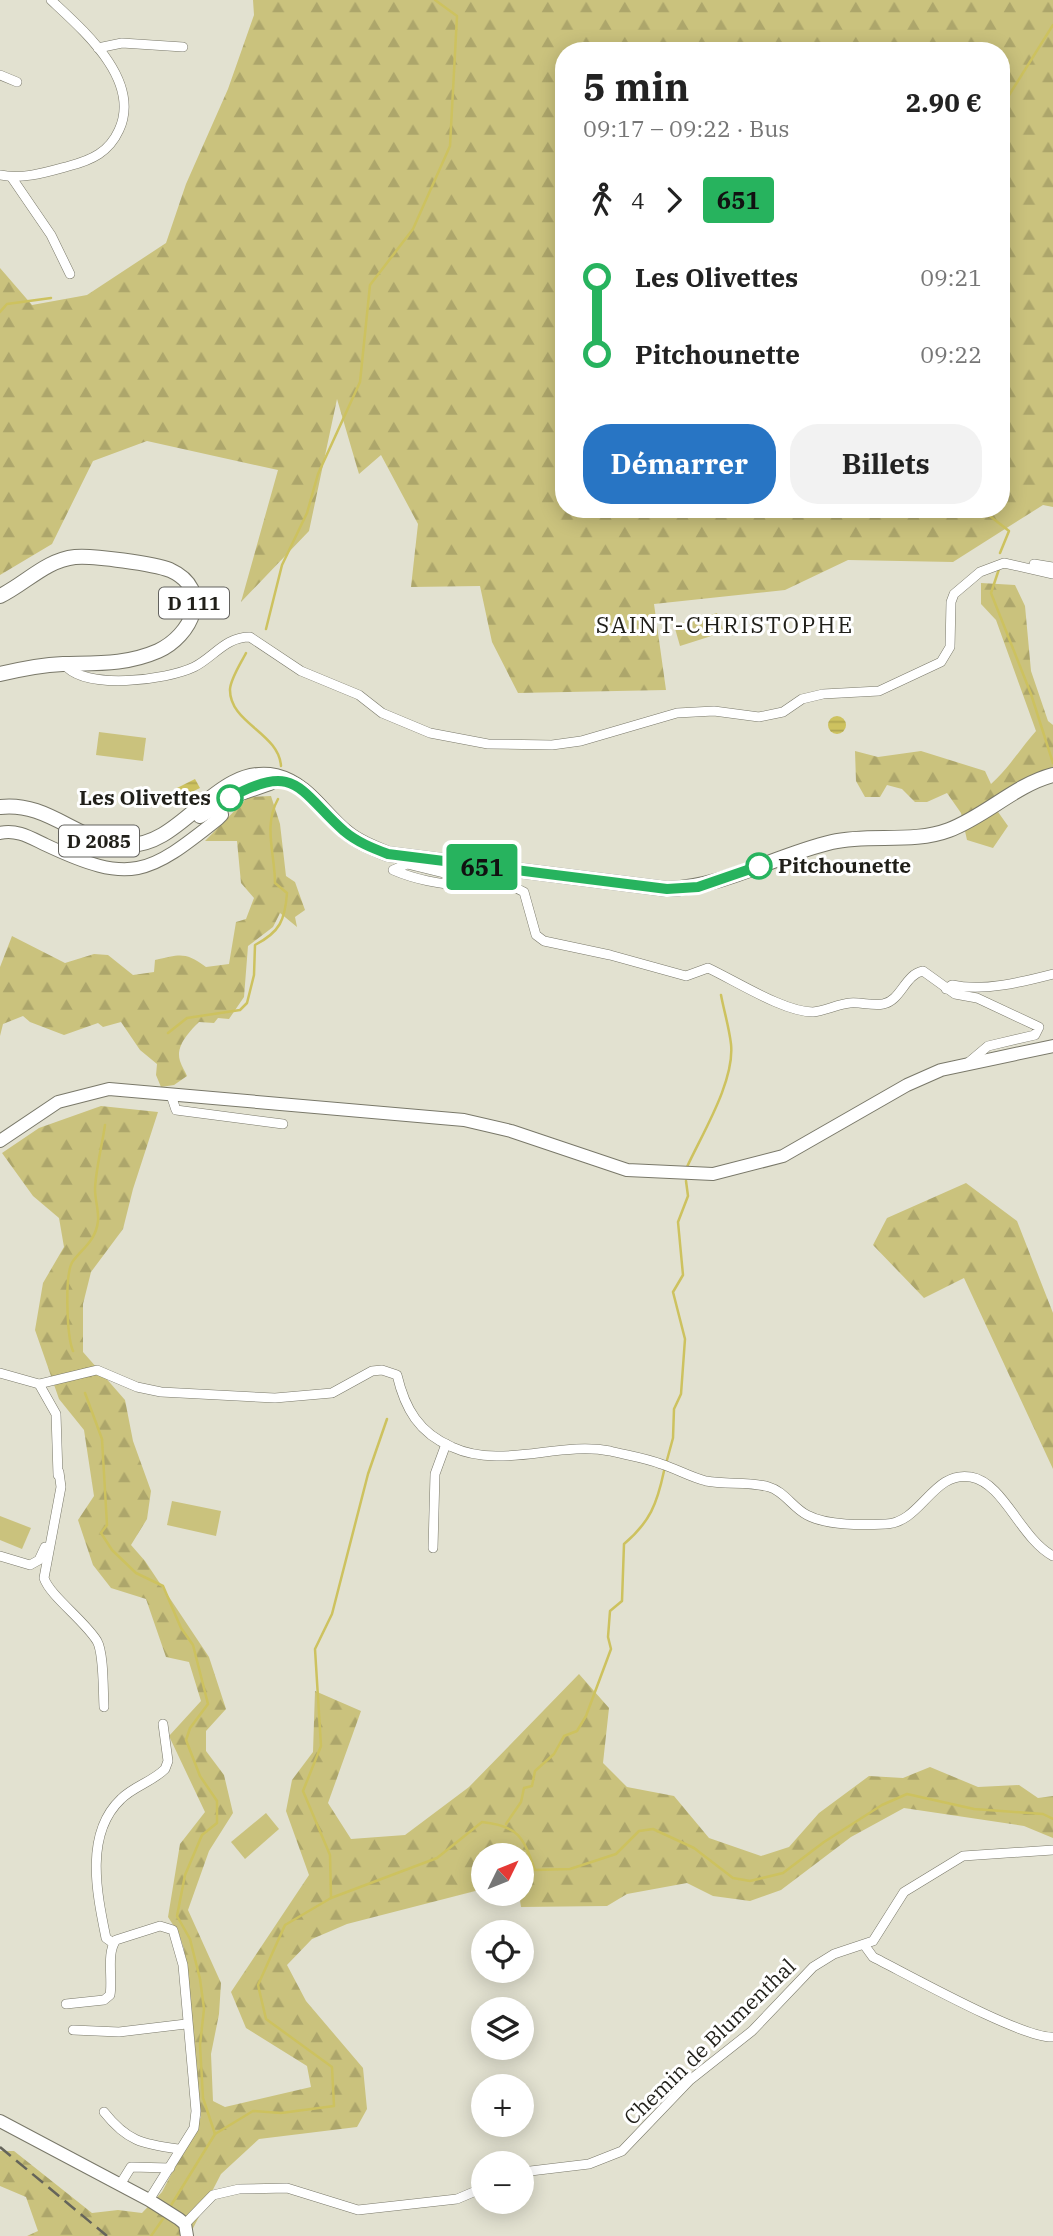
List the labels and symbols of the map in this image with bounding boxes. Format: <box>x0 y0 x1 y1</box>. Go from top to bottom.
road number: D 111 <box>159 588 229 618</box>
district label: SAINT-CHRISTOPHE <box>596 609 854 639</box>
place label: Les Olivettes <box>79 783 211 811</box>
marker: Les Olivettes <box>217 785 243 811</box>
road number: D 2085 <box>59 826 139 856</box>
line badge: 651 <box>442 844 522 890</box>
place label: Pitchounette <box>778 851 911 879</box>
marker: Pitchounette <box>746 853 772 879</box>
north arrow <box>471 1843 534 1906</box>
street label: Chemin de Blumenthal <box>618 1952 801 2131</box>

